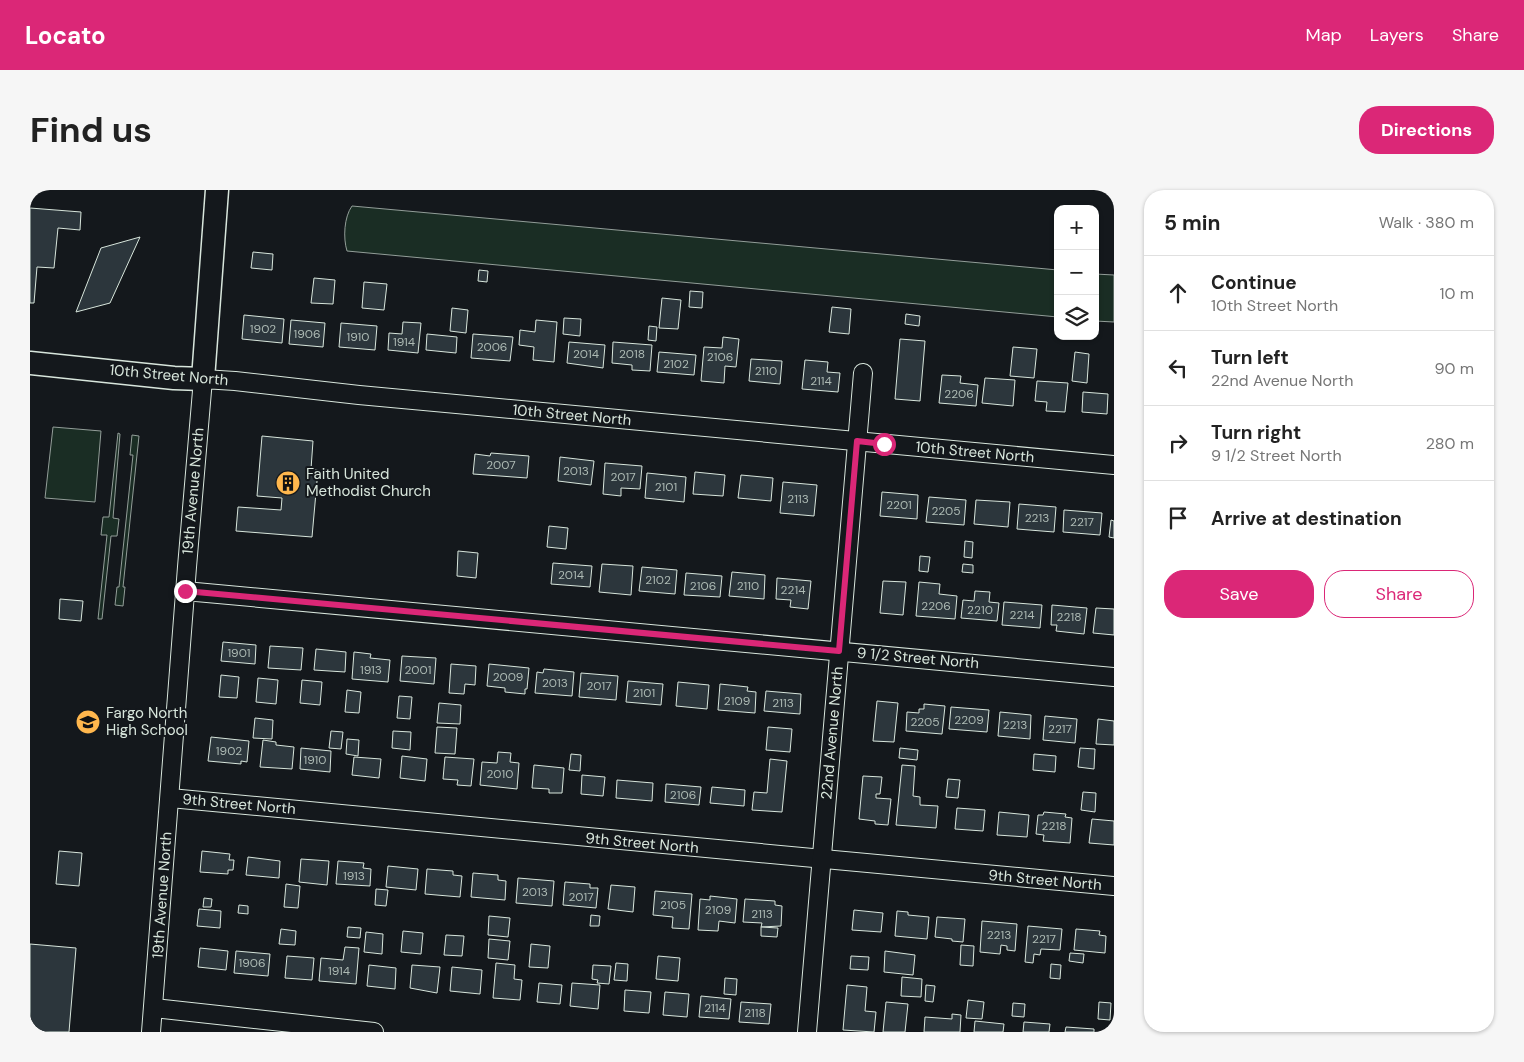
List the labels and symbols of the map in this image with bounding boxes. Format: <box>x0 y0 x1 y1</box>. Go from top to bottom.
house number: 1902 <box>250 321 276 337</box>
house number: 1906 <box>293 326 321 342</box>
house number: 1910 <box>346 329 370 345</box>
house number: 1914 <box>393 334 415 350</box>
house number: 2006 <box>477 339 507 355</box>
house number: 2014 <box>573 346 599 362</box>
house number: 2018 <box>619 346 645 362</box>
house number: 2106 <box>707 349 733 365</box>
house number: 2102 <box>663 356 689 372</box>
street label: 10th Street North <box>109 360 229 390</box>
house number: 2110 <box>755 363 777 379</box>
house number: 2114 <box>810 373 832 389</box>
house number: 2206 <box>944 386 974 402</box>
street label: 10th Street North <box>512 400 632 430</box>
street label: 19th Avenue North <box>178 427 208 555</box>
route start <box>873 433 896 456</box>
street label: 10th Street North <box>915 437 1035 467</box>
house number: 2007 <box>486 457 516 473</box>
house number: 2013 <box>563 463 589 479</box>
place label: Faith United Methodist Church <box>306 464 431 501</box>
house number: 2017 <box>610 469 636 485</box>
building icon: Faith United Methodist Church <box>275 470 301 496</box>
house number: 2101 <box>655 479 677 495</box>
house number: 2113 <box>787 491 809 507</box>
house number: 2201 <box>886 497 912 513</box>
house number: 2205 <box>931 503 961 519</box>
house number: 2213 <box>1025 510 1049 526</box>
house number: 2217 <box>1070 514 1094 530</box>
house number: 2014 <box>558 567 584 583</box>
house number: 2102 <box>645 572 671 588</box>
house number: 2106 <box>690 578 716 594</box>
house number: 2110 <box>737 578 759 594</box>
route end <box>174 580 197 603</box>
house number: 2214 <box>781 582 805 598</box>
house number: 2206 <box>921 598 951 614</box>
house number: 2210 <box>967 602 993 618</box>
house number: 2214 <box>1010 607 1034 623</box>
house number: 2218 <box>1057 609 1081 625</box>
street label: 9 1/2 Street North <box>856 643 980 673</box>
house number: 1901 <box>227 645 251 661</box>
house number: 1913 <box>360 662 382 678</box>
house number: 2001 <box>405 662 431 678</box>
street label: 22nd Avenue North <box>816 666 848 800</box>
house number: 2009 <box>493 669 523 685</box>
house number: 2013 <box>542 675 568 691</box>
house number: 2017 <box>586 678 612 694</box>
house number: 2101 <box>633 685 655 701</box>
house number: 2109 <box>724 693 750 709</box>
house number: 2113 <box>772 695 794 711</box>
place label: Fargo North High School <box>106 703 188 740</box>
school or university icon: Fargo North High School <box>75 709 101 735</box>
house number: 2209 <box>954 712 984 728</box>
house number: 2205 <box>910 714 940 730</box>
house number: 2213 <box>1003 717 1027 733</box>
house number: 2217 <box>1048 721 1072 737</box>
house number: 1902 <box>216 743 242 759</box>
house number: 1910 <box>303 752 327 768</box>
house number: 2010 <box>487 766 513 782</box>
house number: 2106 <box>670 787 696 803</box>
street label: 9th Street North <box>181 789 297 819</box>
house number: 2218 <box>1042 818 1066 834</box>
street label: 9th Street North <box>584 828 700 858</box>
street label: 19th Avenue North <box>148 831 176 959</box>
street label: 9th Street North <box>987 865 1103 895</box>
house number: 1913 <box>343 868 365 884</box>
house number: 2013 <box>522 884 548 900</box>
house number: 2017 <box>568 889 594 905</box>
house number: 2105 <box>660 897 686 913</box>
house number: 2109 <box>705 902 731 918</box>
house number: 2113 <box>751 906 773 922</box>
house number: 2213 <box>987 927 1011 943</box>
house number: 2217 <box>1032 931 1056 947</box>
house number: 1906 <box>238 955 266 971</box>
house number: 1914 <box>328 963 350 979</box>
house number: 2114 <box>704 1000 726 1016</box>
house number: 2118 <box>744 1005 766 1021</box>

